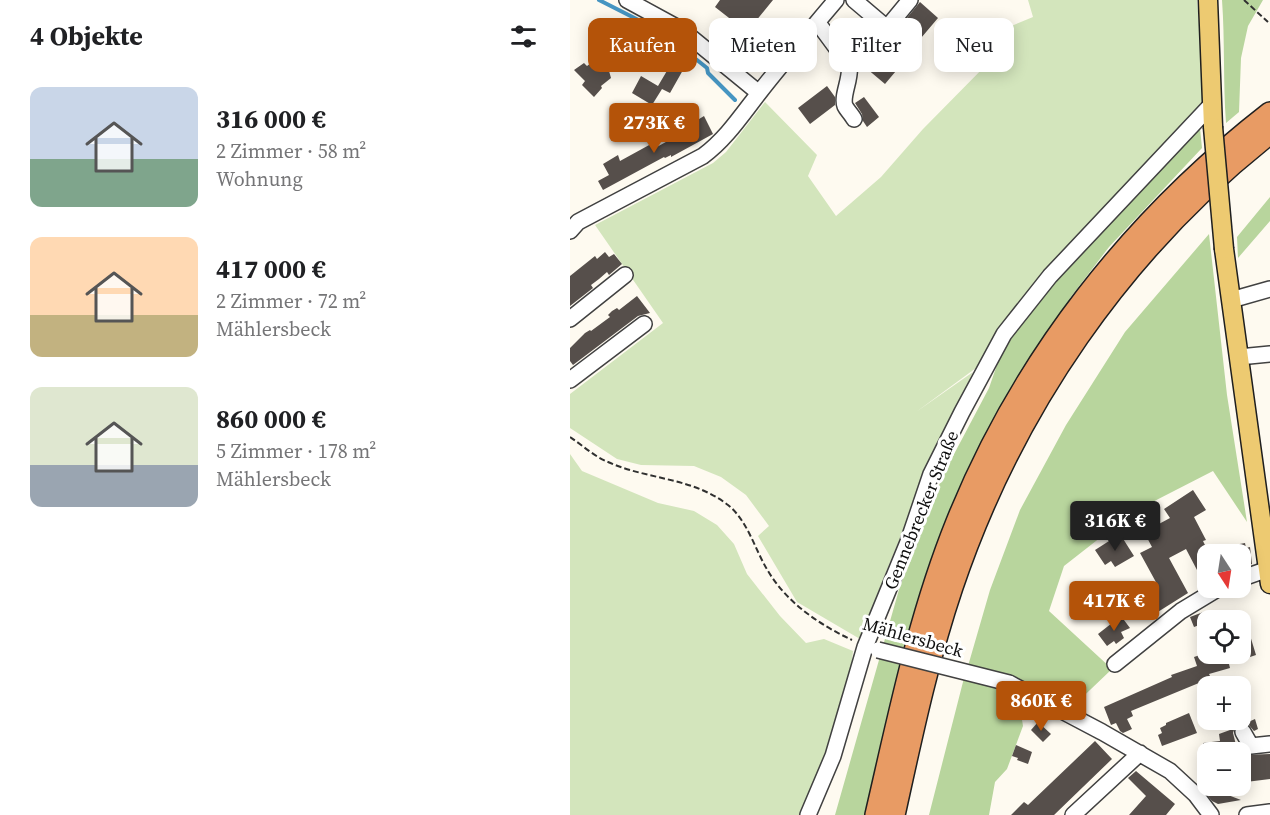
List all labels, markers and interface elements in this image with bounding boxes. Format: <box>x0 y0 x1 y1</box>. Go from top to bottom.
text: 4 Objekte <box>30 18 143 54</box>
chip: Kaufen <box>588 18 697 72</box>
chip: Mieten <box>709 18 817 72</box>
chip: Filter <box>829 18 922 72</box>
chip: Neu <box>934 18 1014 72</box>
icon: filters <box>507 20 540 53</box>
text: 316 000 € <box>216 101 326 137</box>
pin: 273K € <box>605 103 703 154</box>
text: 273K € <box>623 108 685 136</box>
icon: home <box>78 111 150 183</box>
text: 2 Zimmer · 58 m² <box>216 137 366 165</box>
text: Wohnung <box>216 165 303 193</box>
text: 417 000 € <box>216 251 326 287</box>
icon: home <box>78 261 150 333</box>
text: 2 Zimmer · 72 m² <box>216 287 366 315</box>
text: Mählersbeck <box>216 315 331 343</box>
text: 860 000 € <box>216 401 326 437</box>
icon: home <box>78 411 150 483</box>
street label: Gennebrecker Straße <box>878 427 964 593</box>
text: 5 Zimmer · 178 m² <box>216 437 376 465</box>
text: Mählersbeck <box>216 465 331 493</box>
pin: 316K € <box>1066 501 1164 552</box>
text: 316K € <box>1084 506 1146 534</box>
north arrow <box>1197 544 1251 598</box>
map controls <box>1197 544 1251 796</box>
pin: 417K € <box>1065 581 1163 632</box>
text: 417K € <box>1083 586 1145 614</box>
button: locate <box>1197 610 1251 664</box>
street label: Mählersbeck <box>860 611 966 663</box>
button: + <box>1197 676 1251 730</box>
pin: 860K € <box>992 681 1090 732</box>
text: 860K € <box>1010 686 1072 714</box>
button: − <box>1197 742 1251 796</box>

